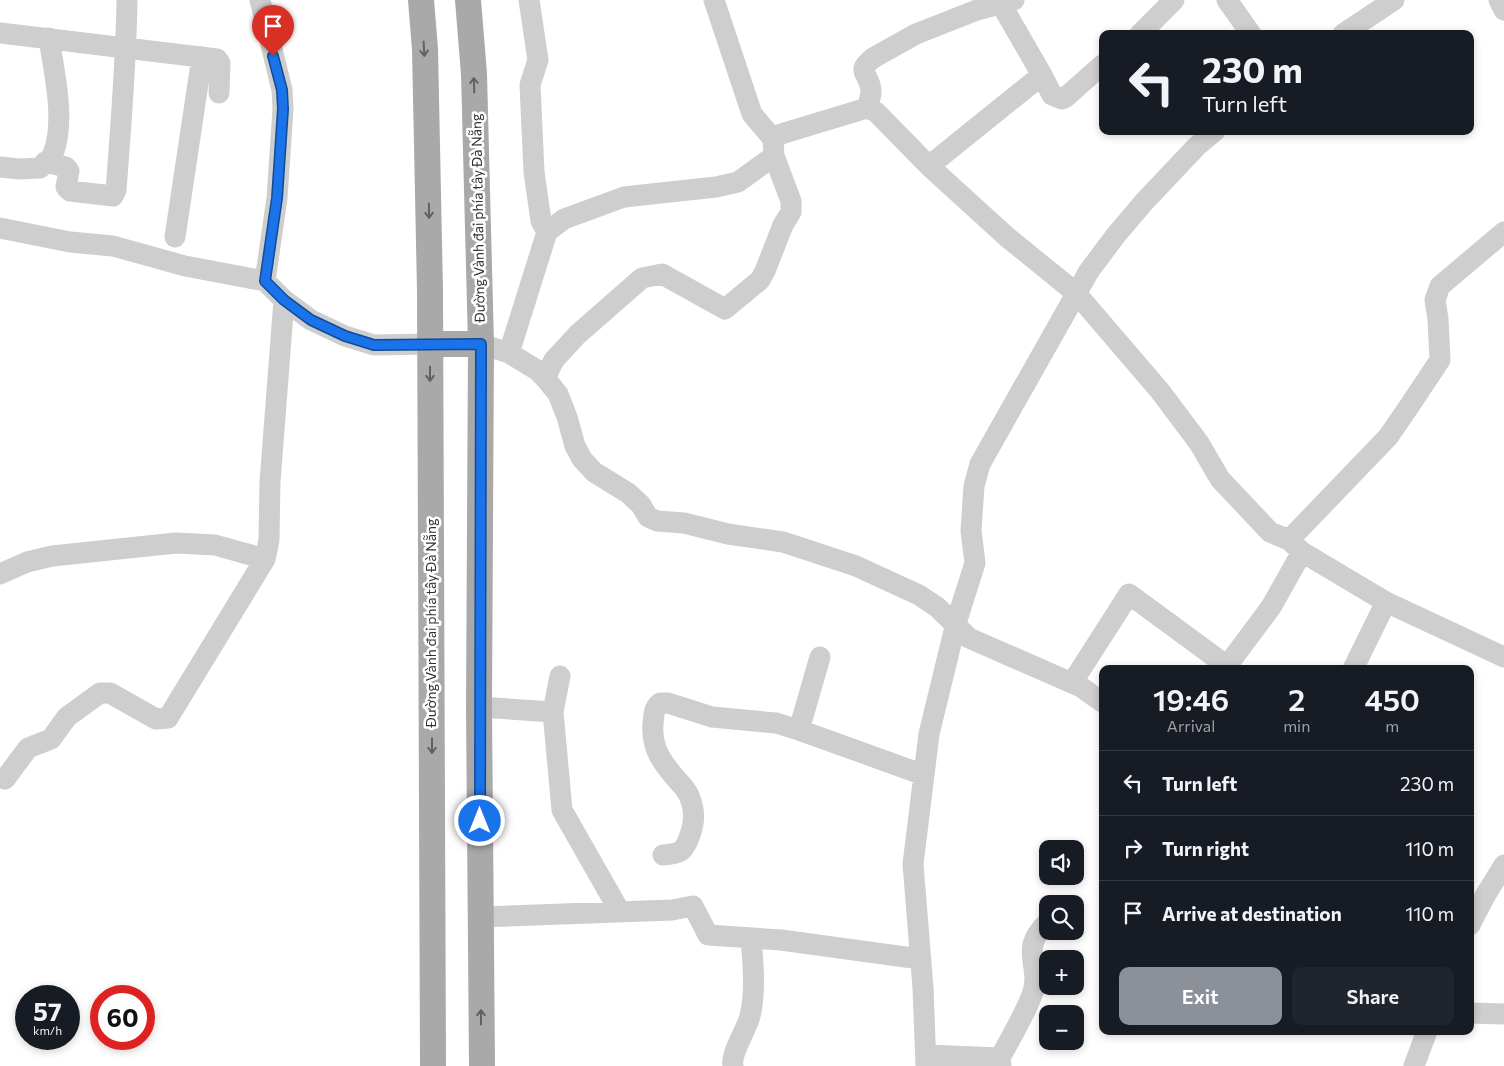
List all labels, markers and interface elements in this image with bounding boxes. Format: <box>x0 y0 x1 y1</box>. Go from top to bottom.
pin <box>252 5 294 56</box>
icon: arrive <box>259 12 287 40</box>
one-way arrow <box>420 40 429 56</box>
text: 230 m <box>1202 47 1303 90</box>
icon: left <box>1119 50 1184 115</box>
one-way arrow <box>470 77 479 93</box>
text: Turn left <box>1202 90 1287 117</box>
street label: Đường Vành đai phía tây Đà Nẵng <box>467 113 488 324</box>
one-way arrow <box>424 203 433 219</box>
one-way arrow <box>425 365 435 381</box>
street label: Đường Vành đai phía tây Đà Nẵng <box>422 518 439 729</box>
text: 19:46 <box>1153 680 1229 717</box>
text: 2 <box>1288 680 1305 717</box>
text: 450 <box>1364 680 1420 717</box>
text: Arrival <box>1167 716 1215 735</box>
text: min <box>1283 716 1310 735</box>
text: m <box>1385 716 1399 735</box>
one-way arrow <box>427 738 436 754</box>
icon: left <box>1119 769 1147 797</box>
text: Turn left <box>1162 772 1237 795</box>
text: 230 m <box>1400 772 1454 795</box>
position arrow <box>453 794 505 846</box>
icon: right <box>1119 834 1147 862</box>
text: Turn right <box>1162 837 1249 860</box>
text: 110 m <box>1405 837 1454 860</box>
map controls <box>1039 840 1084 1050</box>
button: sound <box>1039 840 1084 885</box>
button: search <box>1039 895 1084 940</box>
icon: arrive <box>1119 899 1147 927</box>
text: Arrive at destination <box>1162 902 1342 925</box>
text: 110 m <box>1405 902 1454 925</box>
button: + <box>1039 950 1084 995</box>
button: Exit <box>1119 967 1282 1025</box>
button: Share <box>1292 967 1454 1025</box>
speed limit sign: 60 <box>90 985 155 1050</box>
text: 57 <box>33 996 62 1026</box>
button: − <box>1039 1005 1084 1050</box>
one-way arrow <box>476 1010 486 1026</box>
text: km/h <box>33 1023 62 1037</box>

